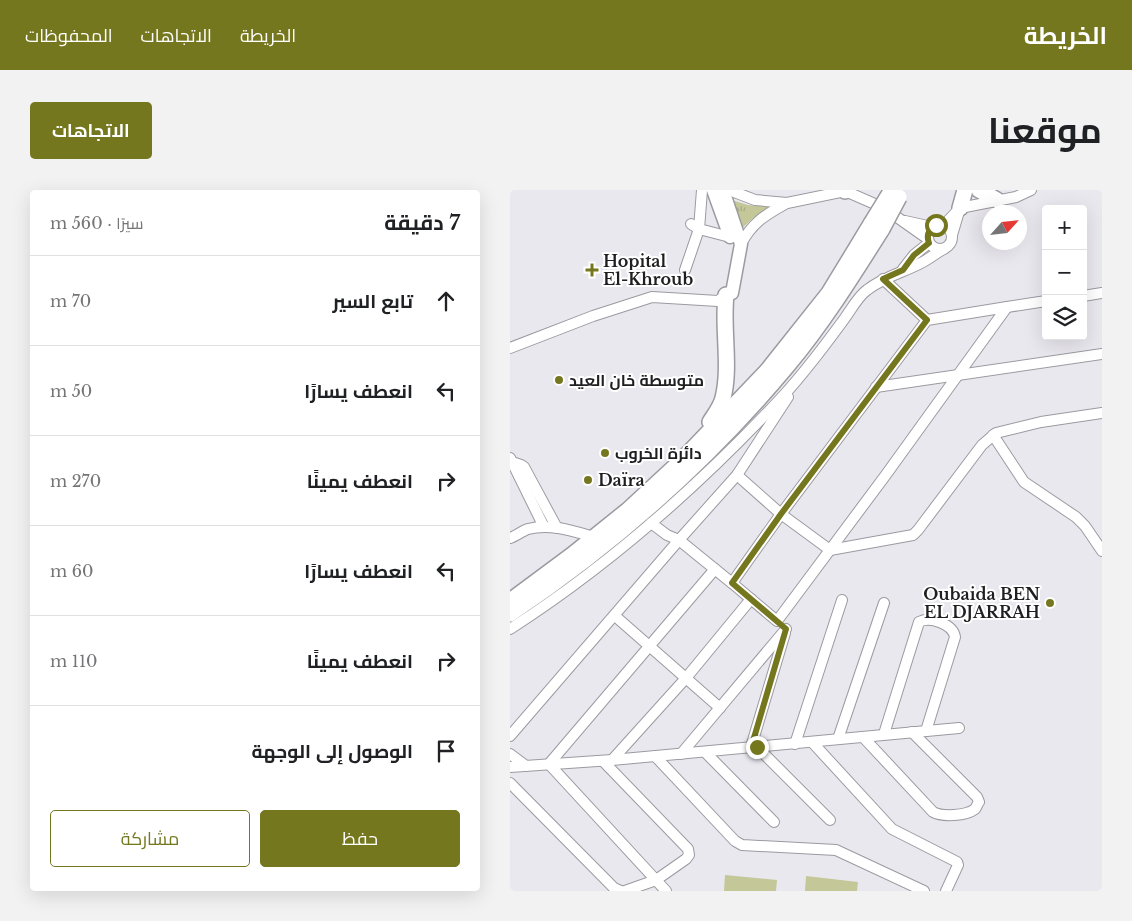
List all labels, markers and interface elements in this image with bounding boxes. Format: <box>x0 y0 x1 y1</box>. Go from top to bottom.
text: الخريطة <box>1024 21 1107 50</box>
text: المحفوظات <box>25 25 113 47</box>
text: الاتجاهات <box>141 25 212 47</box>
text: الخريطة <box>240 25 296 47</box>
button: الاتجاهات <box>30 102 152 159</box>
text: موقعنا <box>988 109 1102 152</box>
north arrow <box>982 205 1027 250</box>
map controls <box>1042 205 1087 340</box>
button: + <box>1042 205 1087 250</box>
text: 7 دقيقة <box>384 210 460 236</box>
text: سيرًا · 560 m <box>50 213 143 233</box>
route start <box>925 214 948 237</box>
button: − <box>1042 250 1087 295</box>
place label: Hopital El-Khroub <box>603 251 693 289</box>
marker: Hopital El-Khroub <box>585 263 599 277</box>
icon: ahead <box>432 287 460 315</box>
text: تابع السير <box>332 290 413 313</box>
text: 70 m <box>50 291 91 311</box>
button: layers <box>1042 295 1087 340</box>
place label: متوسطة خان العيد <box>569 370 704 390</box>
marker: متوسطة خان العيد <box>553 374 565 386</box>
icon: left <box>432 377 460 405</box>
text: انعطف يسارًا <box>304 380 413 403</box>
text: 50 m <box>50 381 92 401</box>
place label: دائرة الخروب <box>615 443 702 463</box>
marker: دائرة الخروب <box>599 447 611 459</box>
icon: right <box>432 467 460 495</box>
text: انعطف يمينًا <box>307 470 413 493</box>
place label: Daïra <box>598 470 645 490</box>
text: 270 m <box>50 471 101 491</box>
marker: Daïra <box>582 474 594 486</box>
icon: left <box>432 557 460 585</box>
text: انعطف يسارًا <box>304 560 413 583</box>
text: 60 m <box>50 561 93 581</box>
place label: Oubaida BEN EL DJARRAH <box>923 584 1040 622</box>
marker: Oubaida BEN EL DJARRAH <box>1044 597 1056 609</box>
icon: right <box>432 647 460 675</box>
text: انعطف يمينًا <box>307 650 413 673</box>
text: 110 m <box>50 651 97 671</box>
route end <box>746 736 769 759</box>
icon: arrive <box>432 737 460 765</box>
text: الوصول إلى الوجهة <box>252 740 413 763</box>
button: مشاركة <box>50 810 250 867</box>
button: حفظ <box>260 810 460 867</box>

